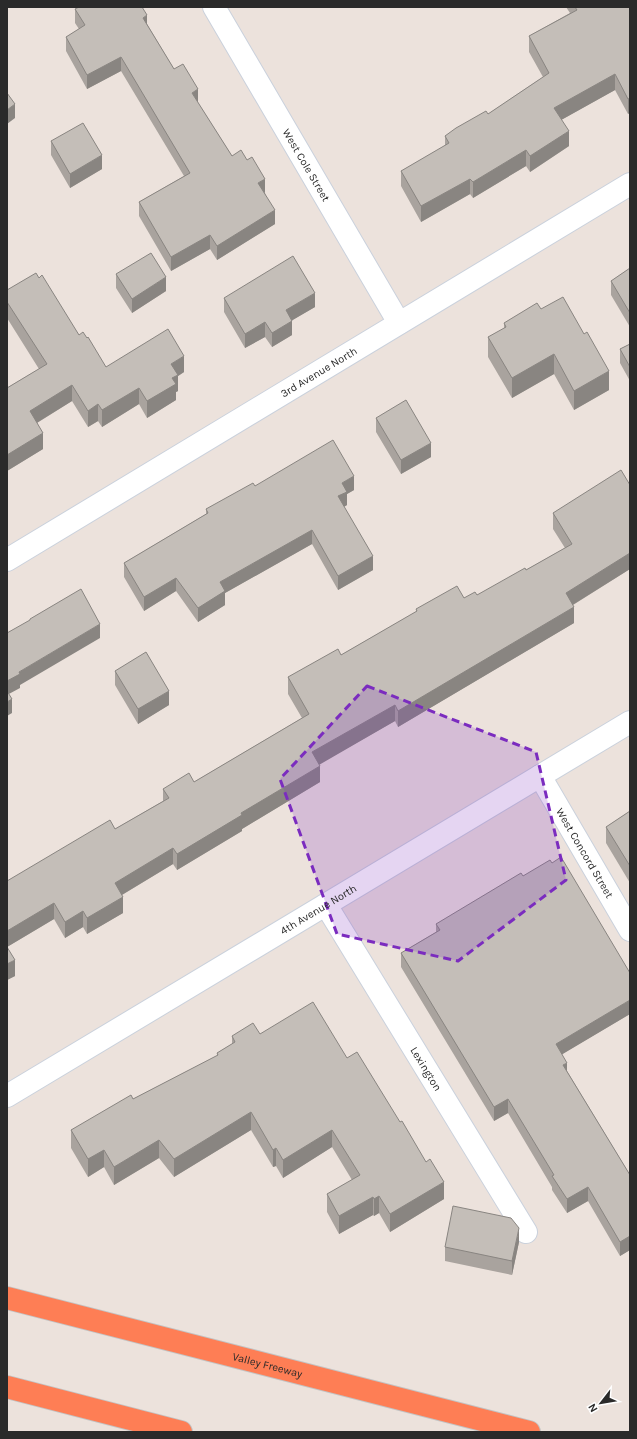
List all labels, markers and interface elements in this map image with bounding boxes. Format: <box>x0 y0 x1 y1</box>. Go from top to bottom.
street label: West Cole Street <box>280 126 332 204</box>
street label: 3rd Avenue North <box>278 344 359 400</box>
street label: West Concord Street <box>553 806 616 900</box>
street label: 4th Avenue North <box>278 882 359 937</box>
street label: Lexington <box>407 1045 444 1094</box>
street label: Valley Freeway <box>231 1350 304 1381</box>
north arrow <box>581 1383 621 1423</box>
text: N <box>585 1401 600 1415</box>

